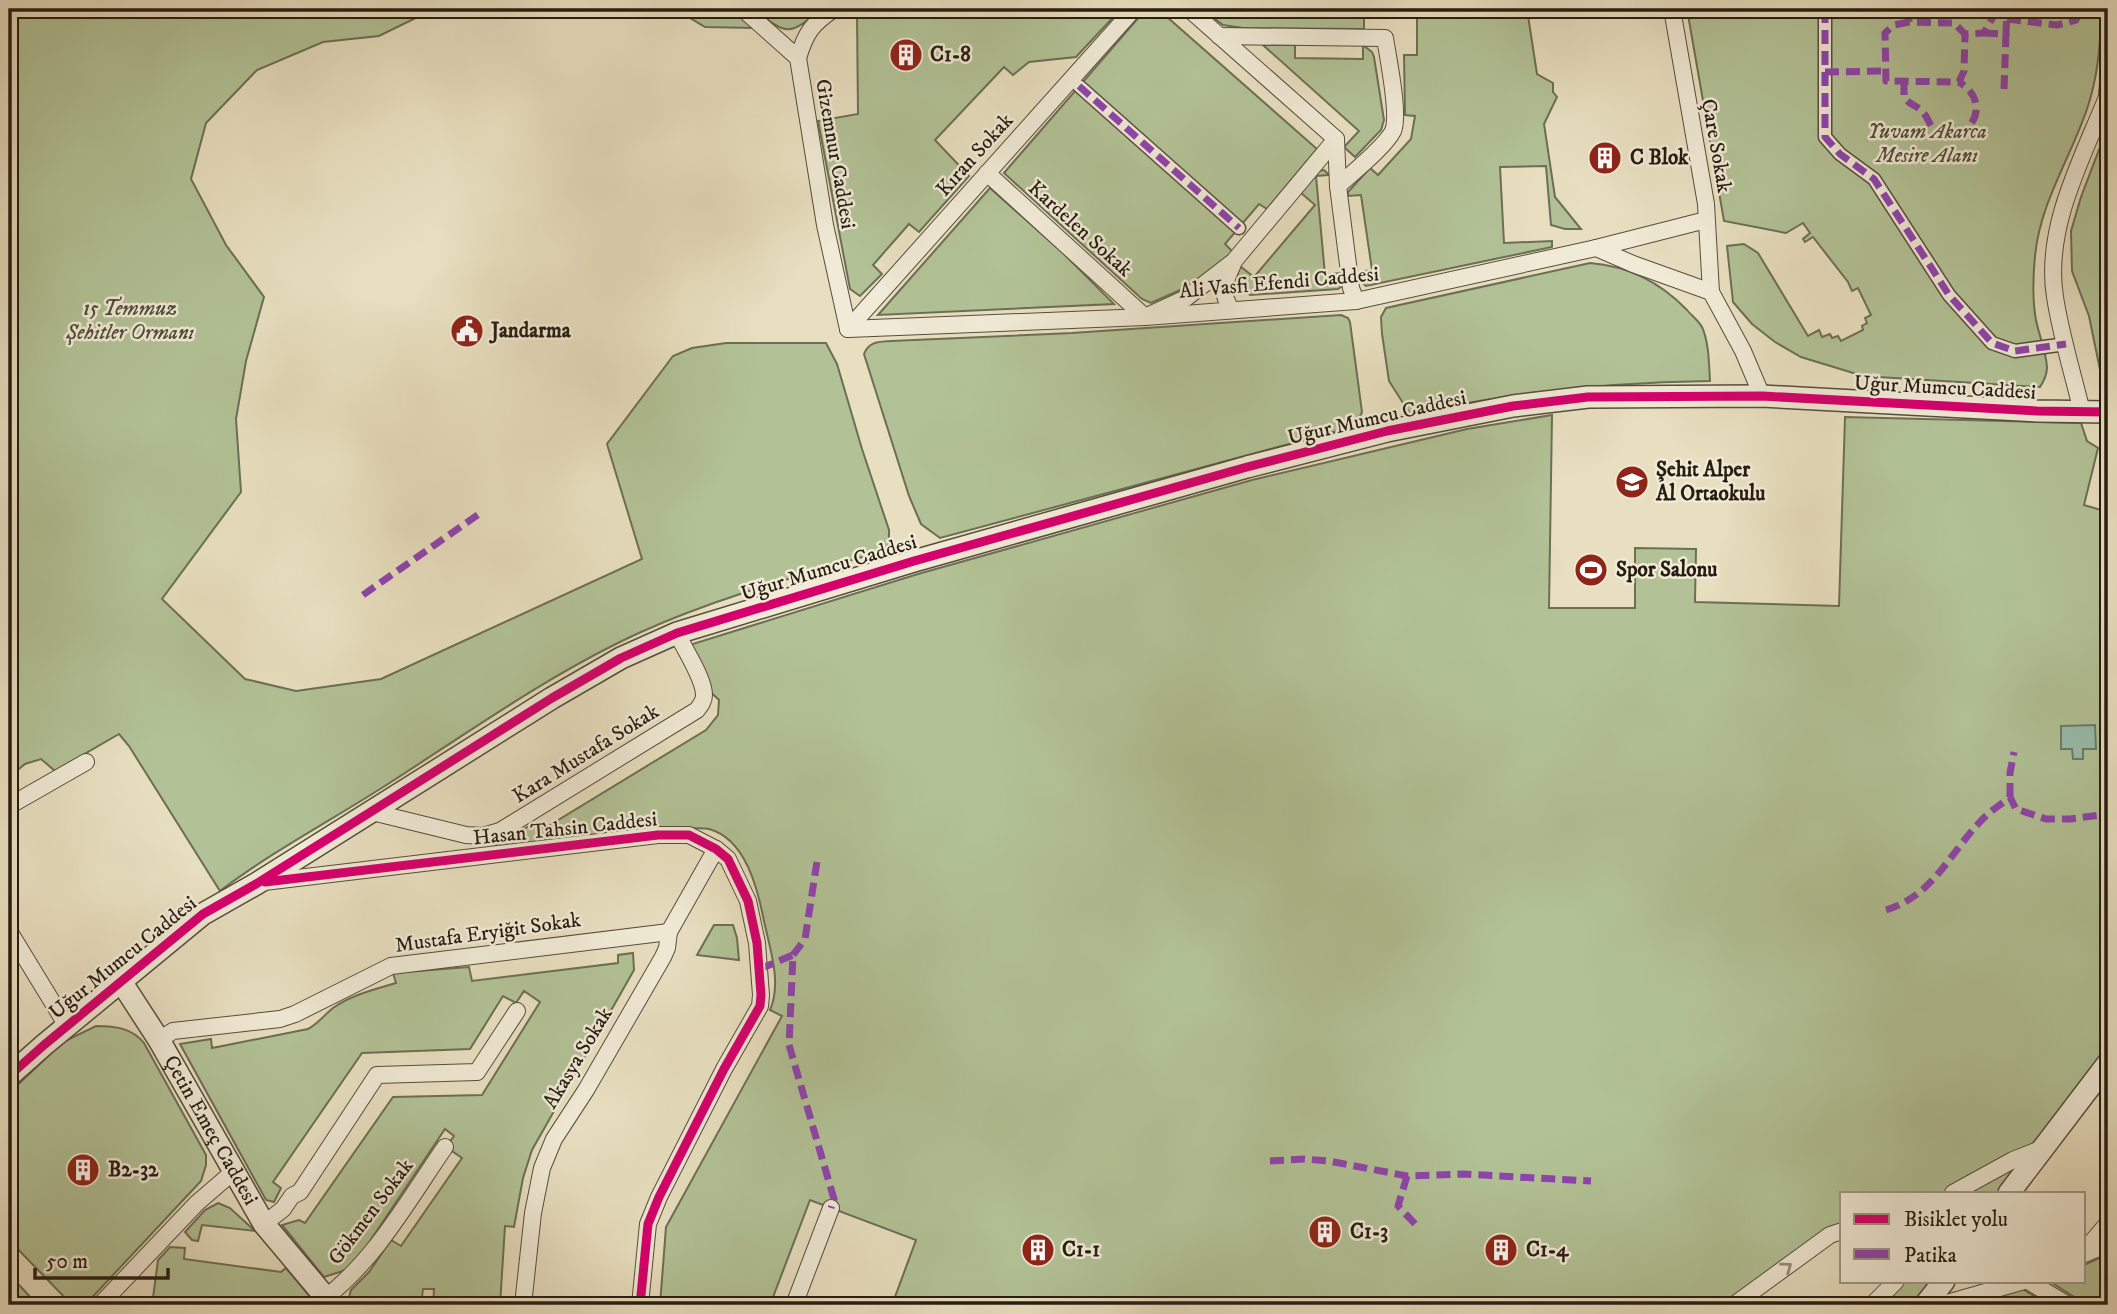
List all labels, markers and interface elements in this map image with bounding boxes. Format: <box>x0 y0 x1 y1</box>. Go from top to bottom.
building icon: C1-8 <box>887 36 925 74</box>
place label: C1-8 <box>930 42 971 68</box>
street label: Gizemnur Caddesi <box>809 77 861 231</box>
street label: Çare Sokak <box>1695 97 1737 196</box>
street label: Kıran Sokak <box>931 107 1020 202</box>
park label: Yuvam Akarca Mesire Alanı <box>1867 119 1987 169</box>
building icon: C Blok <box>1586 139 1624 177</box>
place label: C Blok <box>1630 145 1689 171</box>
street label: Kardelen Sokak <box>1022 175 1138 283</box>
street label: Ali Vasfi Efendi Caddesi <box>1178 261 1380 305</box>
park label: 15 Temmuz Şehitler Ormanı <box>65 296 195 346</box>
public building icon: Jandarma <box>448 312 486 350</box>
place label: Jandarma <box>489 318 572 344</box>
street label: Uğur Mumcu Caddesi <box>1853 370 2037 406</box>
street label: Uğur Mumcu Caddesi <box>1285 385 1469 451</box>
place label: Şehit Alper Al Ortaokulu <box>1655 457 1765 507</box>
school or university icon: Şehit Alper Al Ortaokulu <box>1613 463 1651 501</box>
street label: Uğur Mumcu Caddesi <box>738 529 920 607</box>
sports icon: Spor Salonu <box>1572 551 1610 589</box>
place label: Spor Salonu <box>1616 557 1717 583</box>
street label: Kara Mustafa Sokak <box>508 698 664 809</box>
street label: Hasan Tahsin Caddesi <box>472 806 658 852</box>
street label: Uğur Mumcu Caddesi <box>44 891 202 1025</box>
street label: Mustafa Eryiğit Sokak <box>393 907 583 959</box>
street label: Akasya Sokak <box>537 1002 619 1114</box>
street label: Çetin Emeç Caddesi <box>158 1051 264 1210</box>
building icon: B2-32 <box>64 1151 102 1189</box>
street label: Gökmen Sokak <box>323 1153 420 1270</box>
place label: B2-32 <box>108 1157 159 1183</box>
legend <box>1840 1192 2086 1282</box>
text: Bisiklet yolu <box>1904 1207 2008 1233</box>
building icon: C1-3 <box>1306 1213 1344 1251</box>
place label: C1-3 <box>1350 1219 1388 1245</box>
building icon: C1-1 <box>1019 1231 1057 1269</box>
building icon: C1-4 <box>1482 1231 1520 1269</box>
scale bar <box>35 1237 168 1281</box>
place label: C1-1 <box>1062 1237 1100 1263</box>
place label: C1-4 <box>1526 1237 1569 1263</box>
text: Patika <box>1904 1243 1957 1269</box>
text: 50 m <box>46 1249 88 1275</box>
one-way arrow <box>1779 1263 1792 1275</box>

